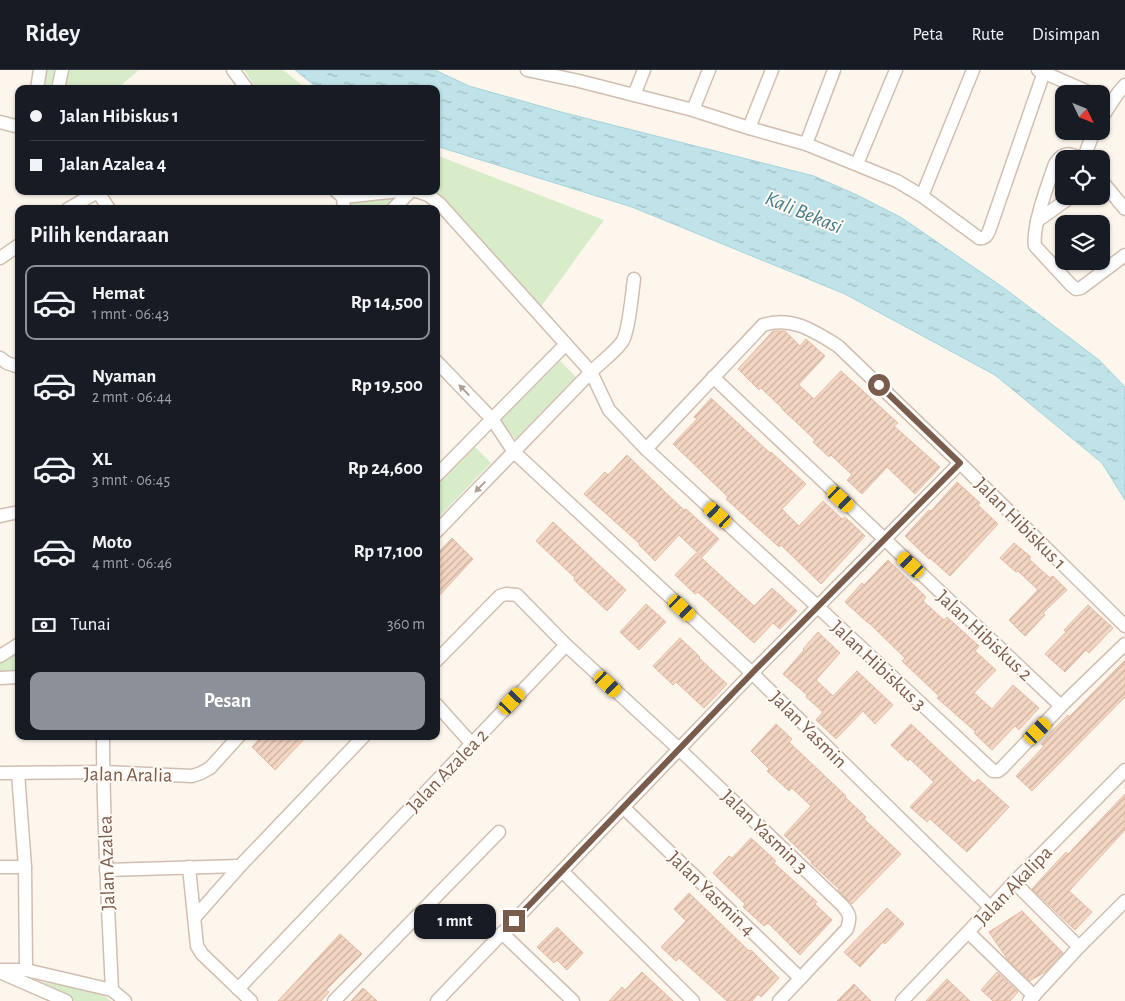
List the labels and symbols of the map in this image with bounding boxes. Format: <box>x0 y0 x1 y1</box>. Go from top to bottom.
north arrow <box>1055 85 1110 140</box>
water label: Kali Bekasi <box>762 188 846 238</box>
route start <box>868 374 890 396</box>
one-way arrow <box>458 384 470 396</box>
street label: Jalan Hibiskus 1 <box>971 474 1070 573</box>
one-way arrow <box>474 480 486 492</box>
car <box>824 483 857 515</box>
car <box>701 499 734 531</box>
car <box>894 549 927 581</box>
street label: Jalan Hibiskus 2 <box>933 587 1036 685</box>
car <box>665 592 698 624</box>
street label: Jalan Hibiskus 3 <box>827 617 930 715</box>
car <box>591 668 624 700</box>
car <box>496 685 527 717</box>
street label: Jalan Yasmin <box>766 687 851 772</box>
car <box>1022 715 1053 747</box>
street label: Jalan Azalea 2 <box>403 725 492 816</box>
street label: Jalan Aralia <box>84 764 172 786</box>
street label: Jalan Yasmin 3 <box>717 786 811 878</box>
street label: Jalan Azalea <box>95 815 119 911</box>
street label: Jalan Akalipa <box>971 842 1056 929</box>
street label: Jalan Yasmin 4 <box>664 847 759 940</box>
callout: 1 mnt <box>414 904 496 938</box>
route end <box>503 910 525 932</box>

